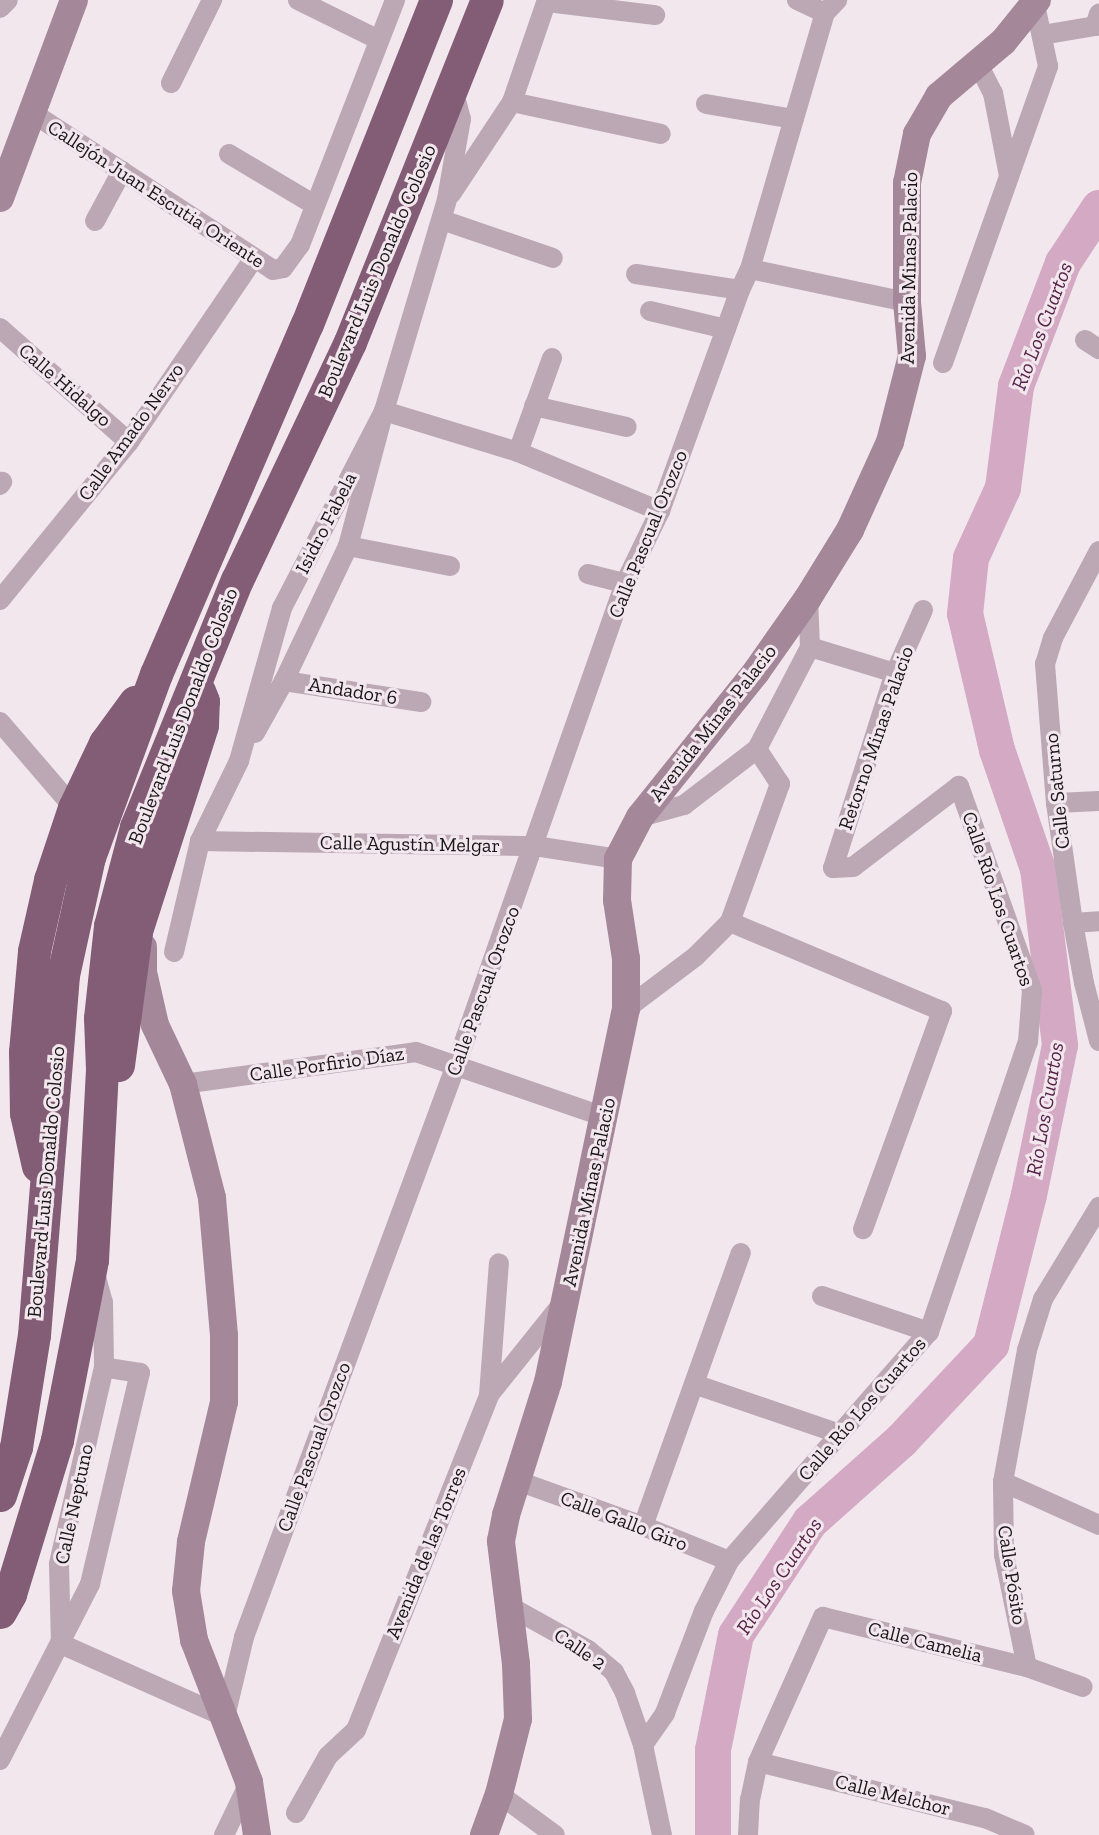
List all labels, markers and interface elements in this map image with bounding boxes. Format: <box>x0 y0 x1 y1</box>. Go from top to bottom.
street label: Callejón Juan Escutia Oriente <box>43 115 269 273</box>
street label: Boulevard Luis Donaldo Colosio <box>313 141 441 401</box>
street label: Avenida Minas Palacio <box>895 172 923 364</box>
water label: Río Los Cuartos <box>1006 258 1078 394</box>
street label: Calle Hidalgo <box>14 338 116 432</box>
street label: Calle Amado Nervo <box>73 358 189 506</box>
street label: Calle Pascual Orozco <box>603 447 693 621</box>
street label: Isidro Fabela <box>290 468 362 578</box>
street label: Boulevard Luis Donaldo Colosio <box>123 584 243 848</box>
street label: Avenida Minas Palacio <box>644 640 782 806</box>
street label: Retorno Minas Palacio <box>833 643 919 833</box>
street label: Andador 6 <box>307 672 399 710</box>
street label: Calle Saturno <box>1039 732 1075 850</box>
street label: Calle Río Los Cuartos <box>957 809 1039 989</box>
street label: Calle Agustín Melgar <box>319 830 501 858</box>
street label: Calle Pascual Orozco <box>441 903 525 1079</box>
water label: Río Los Cuartos <box>1021 1040 1069 1178</box>
street label: Calle Porfirio Díaz <box>248 1041 406 1087</box>
street label: Boulevard Luis Donaldo Colosio <box>22 1045 70 1319</box>
street label: Avenida Minas Palacio <box>557 1095 621 1289</box>
street label: Calle Río Los Cuartos <box>793 1332 931 1486</box>
street label: Calle Pascual Orozco <box>272 1359 356 1535</box>
street label: Calle Neptuno <box>50 1442 98 1566</box>
street label: Avenida de las Torres <box>381 1464 471 1642</box>
street label: Calle Gallo Giro <box>557 1486 691 1556</box>
water label: Río Los Cuartos <box>731 1513 827 1639</box>
street label: Calle Pósito <box>992 1523 1032 1627</box>
street label: Calle Camelia <box>865 1616 985 1668</box>
street label: Calle 2 <box>549 1623 611 1675</box>
street label: Calle Melchor <box>833 1769 953 1821</box>

